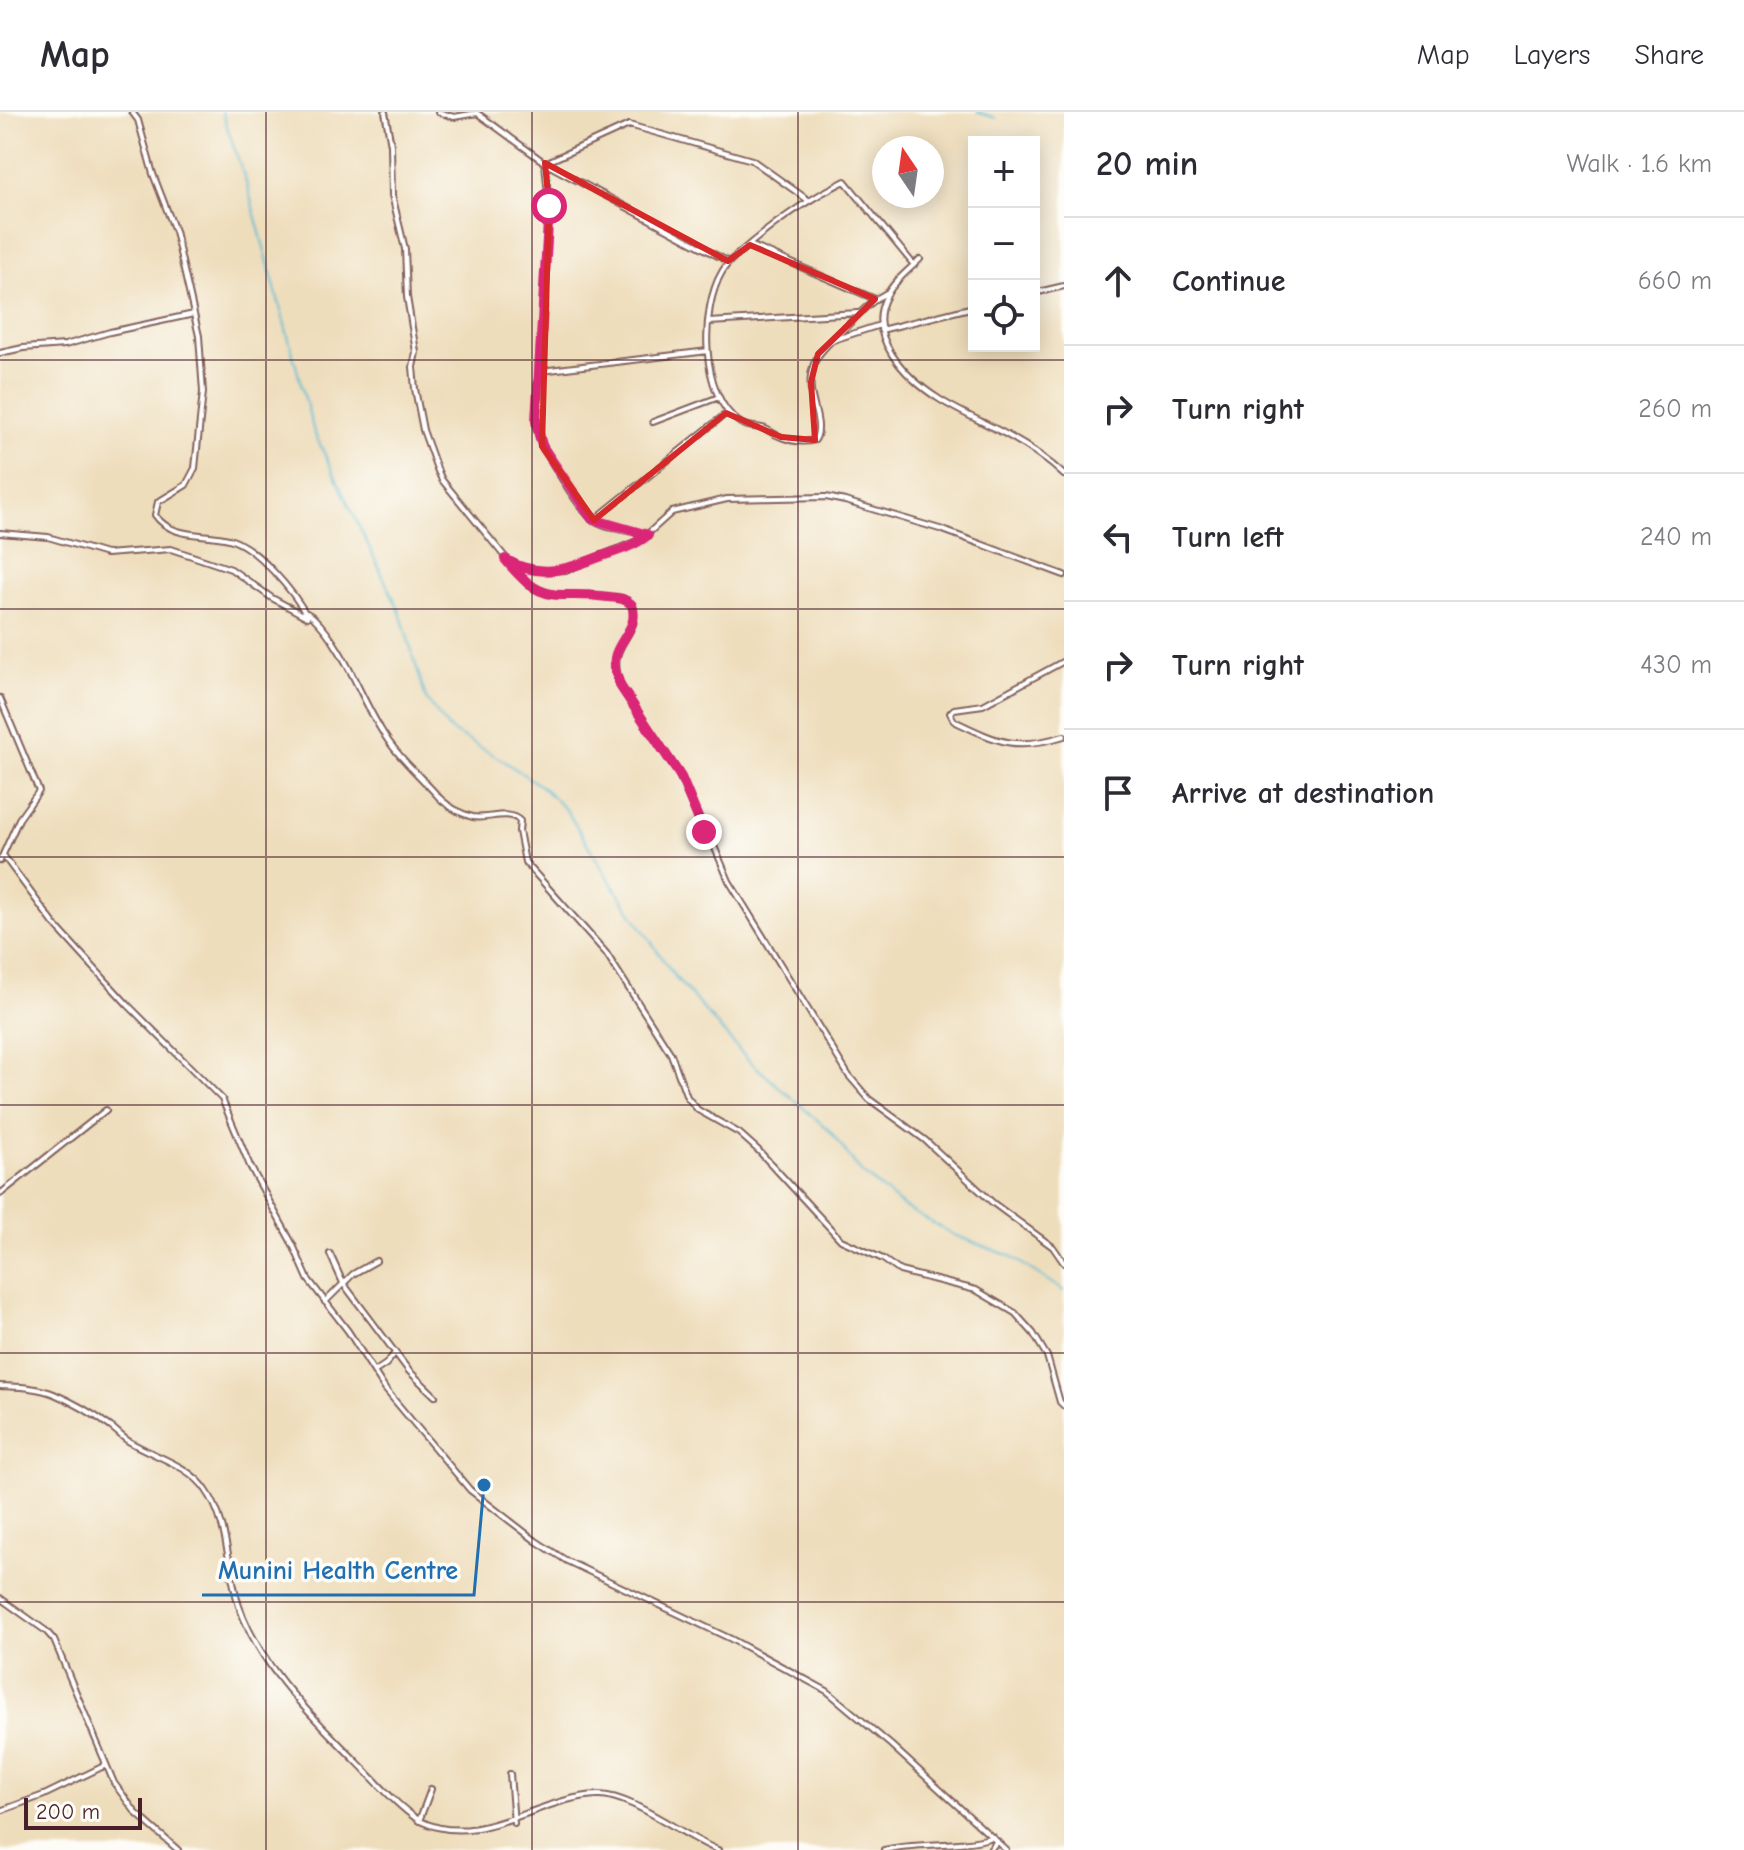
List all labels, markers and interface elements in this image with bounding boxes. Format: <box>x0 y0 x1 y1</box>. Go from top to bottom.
text: Map <box>40 33 110 77</box>
text: Map <box>1417 39 1470 71</box>
text: Layers <box>1514 39 1590 71</box>
text: Share <box>1634 39 1704 71</box>
north arrow <box>872 136 944 208</box>
map controls <box>968 136 1040 352</box>
button: + <box>968 136 1040 208</box>
text: 20 min <box>1096 144 1198 184</box>
text: Walk · 1.6 km <box>1566 149 1712 179</box>
route start <box>531 188 567 224</box>
button: − <box>968 208 1040 280</box>
icon: ahead <box>1096 259 1140 303</box>
text: Continue <box>1172 264 1286 299</box>
text: 660 m <box>1638 266 1712 296</box>
button: locate <box>968 280 1040 352</box>
icon: right <box>1096 387 1140 431</box>
text: Turn right <box>1172 392 1304 427</box>
text: 260 m <box>1638 394 1712 424</box>
icon: left <box>1096 515 1140 559</box>
text: Turn left <box>1172 520 1284 555</box>
text: 240 m <box>1640 522 1712 552</box>
icon: right <box>1096 643 1140 687</box>
text: Turn right <box>1172 648 1304 683</box>
text: 430 m <box>1640 650 1712 680</box>
icon: arrive <box>1096 771 1140 815</box>
text: Arrive at destination <box>1172 776 1434 811</box>
route end <box>686 814 722 850</box>
callout: Munini Health Centre <box>202 1545 474 1595</box>
text: Munini Health Centre <box>218 1556 458 1586</box>
scale bar <box>24 1794 142 1830</box>
text: 200 m <box>36 1799 100 1825</box>

